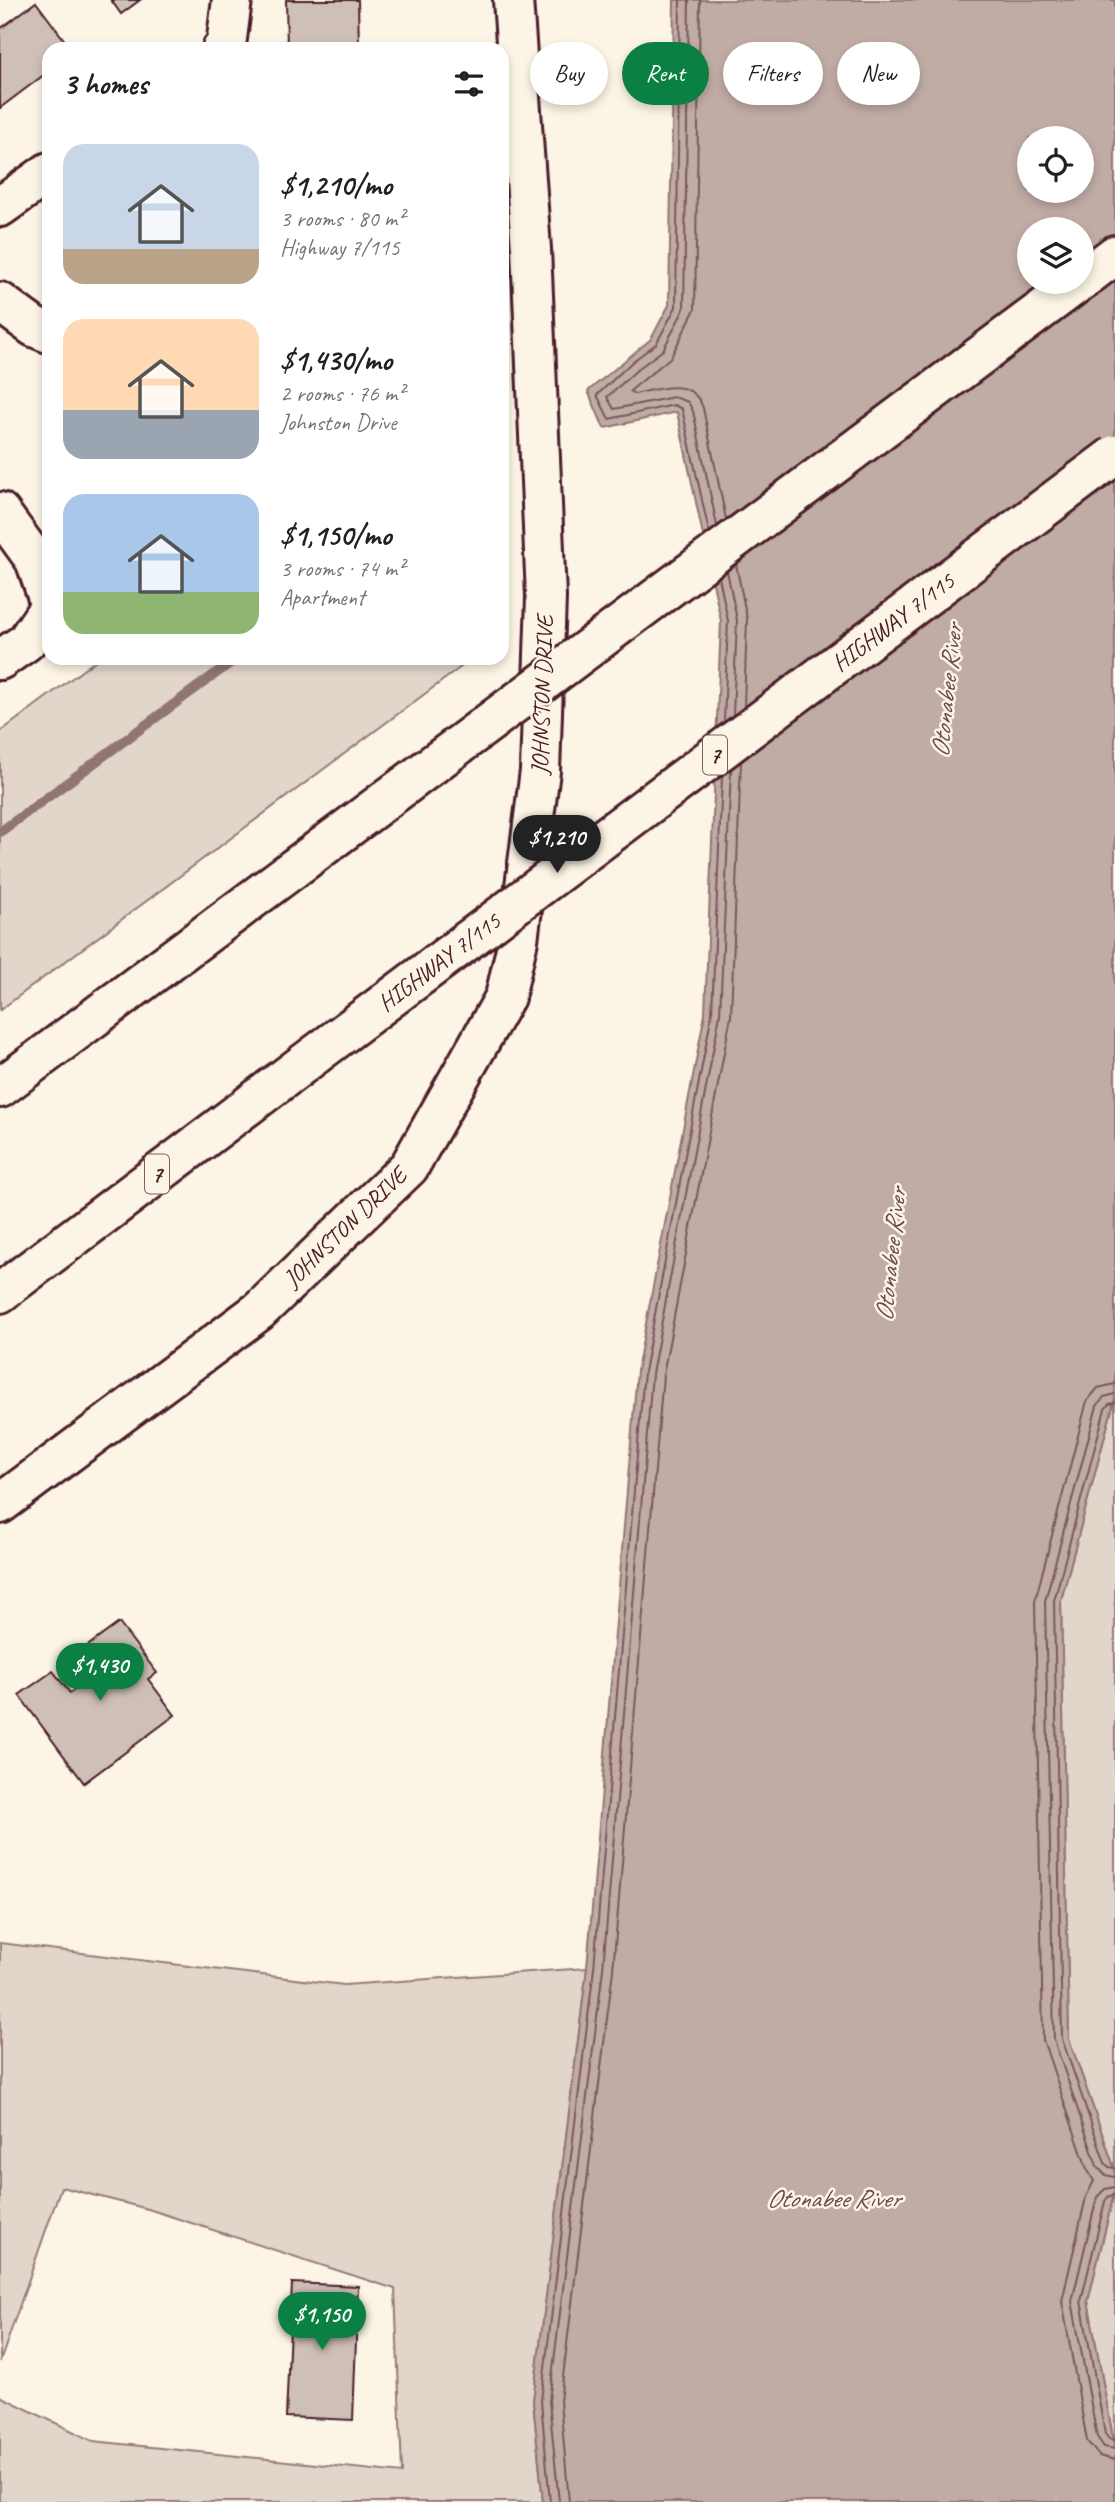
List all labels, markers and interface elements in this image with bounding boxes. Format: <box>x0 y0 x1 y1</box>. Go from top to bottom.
chip: Buy <box>530 42 608 105</box>
chip: Rent <box>622 42 709 105</box>
chip: Filters <box>723 42 823 105</box>
chip: New <box>837 42 920 105</box>
text: 3 homes <box>63 65 148 103</box>
icon: filters <box>450 65 488 103</box>
map controls <box>1017 126 1094 294</box>
button: locate <box>1017 126 1094 203</box>
text: $1,210/mo <box>280 166 392 204</box>
icon: home <box>119 172 203 256</box>
text: 3 rooms · 80 m² <box>280 204 404 233</box>
button: layers <box>1017 217 1094 294</box>
text: Highway 7/115 <box>280 233 400 262</box>
text: $1,430/mo <box>280 341 392 379</box>
icon: home <box>119 347 203 431</box>
text: 2 rooms · 76 m² <box>280 379 404 408</box>
text: Johnston Drive <box>280 408 396 437</box>
text: $1,150/mo <box>280 516 391 554</box>
icon: home <box>119 522 203 606</box>
text: 3 rooms · 74 m² <box>280 554 404 583</box>
street label: HIGHWAY 7/115 <box>826 565 961 678</box>
text: Apartment <box>280 583 365 612</box>
street label: JOHNSTON DRIVE <box>524 611 560 776</box>
water label: Otonabee River <box>923 620 970 759</box>
road number: 7 <box>703 736 727 775</box>
pin: $1,210 <box>500 816 614 875</box>
text: $1,210 <box>529 823 585 852</box>
street label: HIGHWAY 7/115 <box>372 905 507 1018</box>
road number: 7 <box>145 1154 169 1194</box>
street label: JOHNSTON DRIVE <box>276 1158 415 1294</box>
water label: Otonabee River <box>867 1184 914 1323</box>
pin: $1,430 <box>43 1644 157 1703</box>
text: $1,430 <box>72 1651 128 1680</box>
water label: Otonabee River <box>766 2182 903 2215</box>
pin: $1,150 <box>265 2292 379 2352</box>
text: $1,150 <box>294 2300 350 2329</box>

